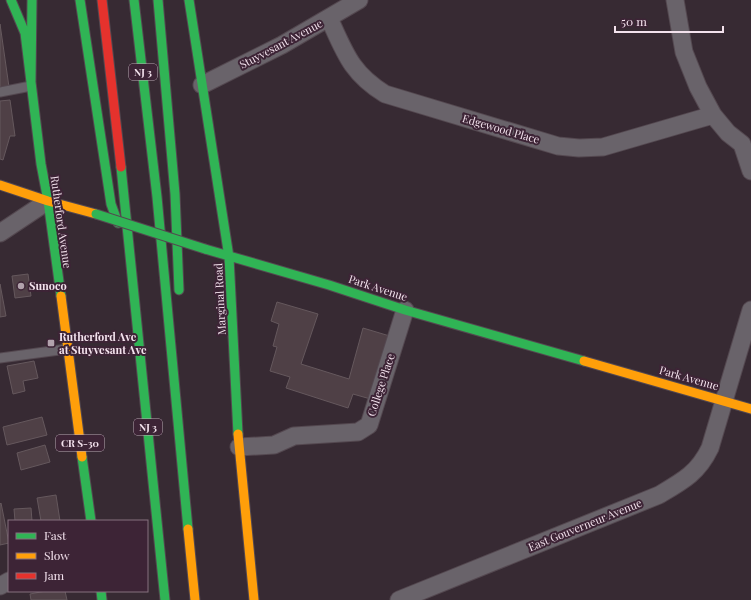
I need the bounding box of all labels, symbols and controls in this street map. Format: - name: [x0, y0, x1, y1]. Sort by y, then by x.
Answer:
- scale bar: [615, 8, 723, 34]
- text: 50 m: [621, 13, 647, 29]
- street label: Stuyvesant Avenue: [237, 15, 325, 72]
- road number: NJ 3: [129, 64, 157, 80]
- street label: Edgewood Place: [461, 110, 542, 147]
- street label: Rutherford Avenue: [48, 175, 75, 270]
- street label: Marginal Road: [210, 262, 229, 335]
- street label: Park Avenue: [347, 271, 410, 304]
- place label: Sunoco: [29, 278, 67, 293]
- marker: Sunoco: [16, 281, 26, 291]
- place label: Rutherford Ave at Stuyvesant Ave: [59, 329, 147, 357]
- marker: Rutherford Ave at Stuyvesant Ave: [46, 338, 56, 348]
- street label: College Place: [363, 351, 398, 418]
- street label: Park Avenue: [658, 362, 721, 393]
- road number: NJ 3: [134, 419, 162, 435]
- road number: CR S-30: [56, 435, 104, 451]
- street label: East Gouverneur Avenue: [526, 495, 644, 554]
- legend: [8, 520, 148, 592]
- text: Fast: [44, 527, 67, 543]
- text: Slow: [44, 547, 70, 563]
- text: Jam: [43, 567, 65, 583]

